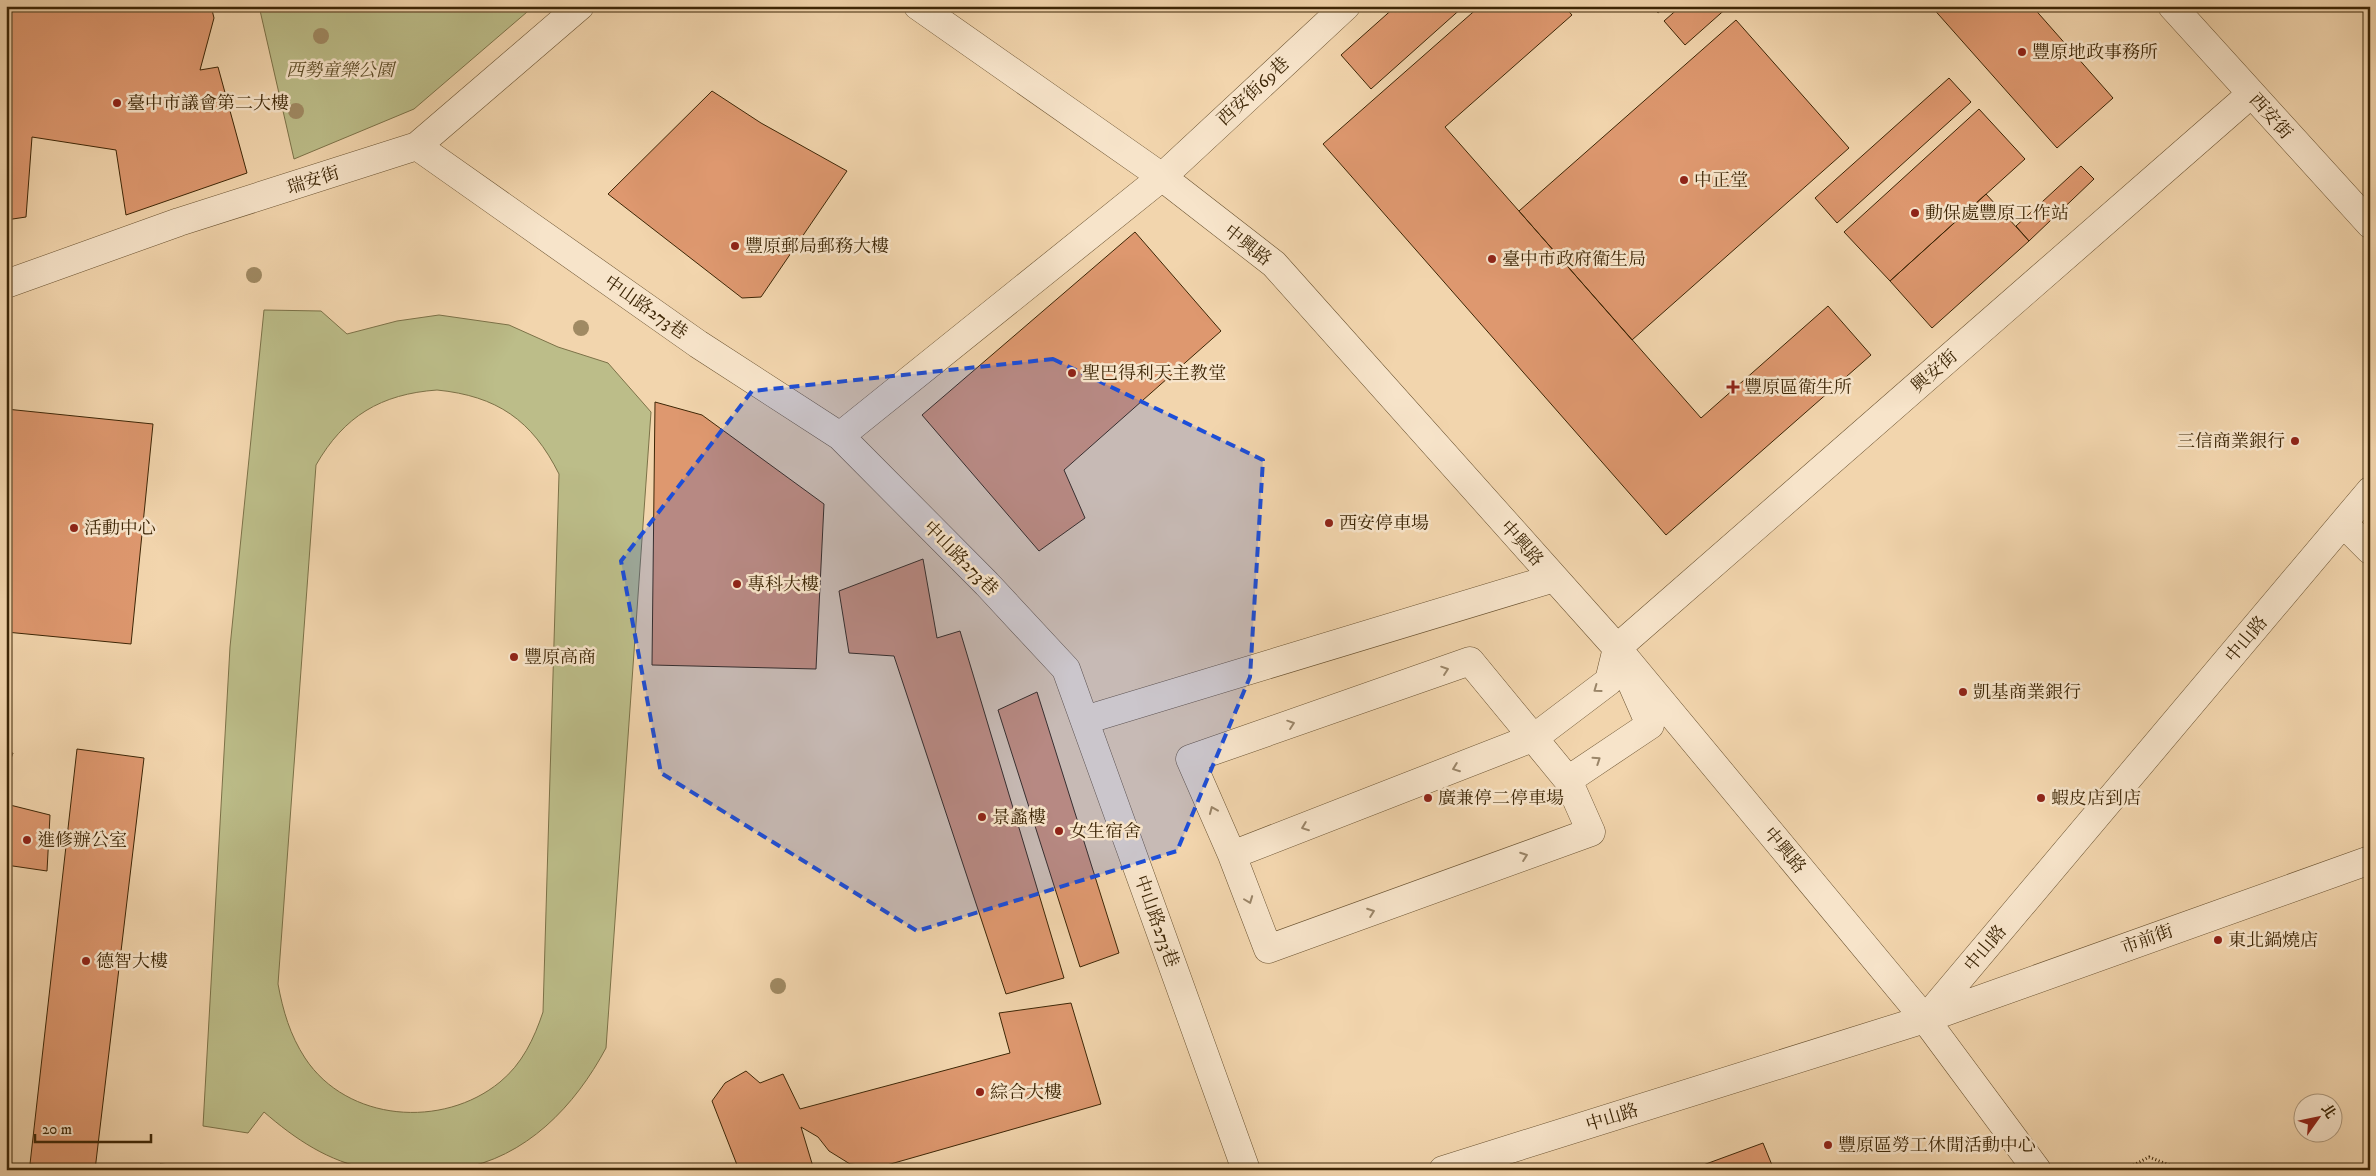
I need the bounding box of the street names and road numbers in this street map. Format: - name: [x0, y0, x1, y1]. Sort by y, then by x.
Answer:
- street label: 西安街69巷: [1213, 53, 1294, 131]
- street label: 西安街: [2244, 89, 2296, 144]
- street label: 瑞安街: [284, 162, 342, 200]
- street label: 中興路: [1219, 220, 1275, 271]
- street label: 中山路273巷: [600, 271, 691, 345]
- street label: 興安街: [1907, 346, 1962, 398]
- street label: 中興路: [1495, 516, 1547, 571]
- street label: 中山路273巷: [918, 517, 1002, 601]
- street label: 中山路: [2221, 612, 2273, 667]
- street label: 中興路: [1758, 823, 1810, 878]
- street label: 中山路273巷: [1129, 872, 1183, 970]
- street label: 市前街: [2118, 920, 2176, 960]
- street label: 中山路: [1960, 921, 2012, 976]
- street label: 中山路: [1583, 1100, 1641, 1136]

